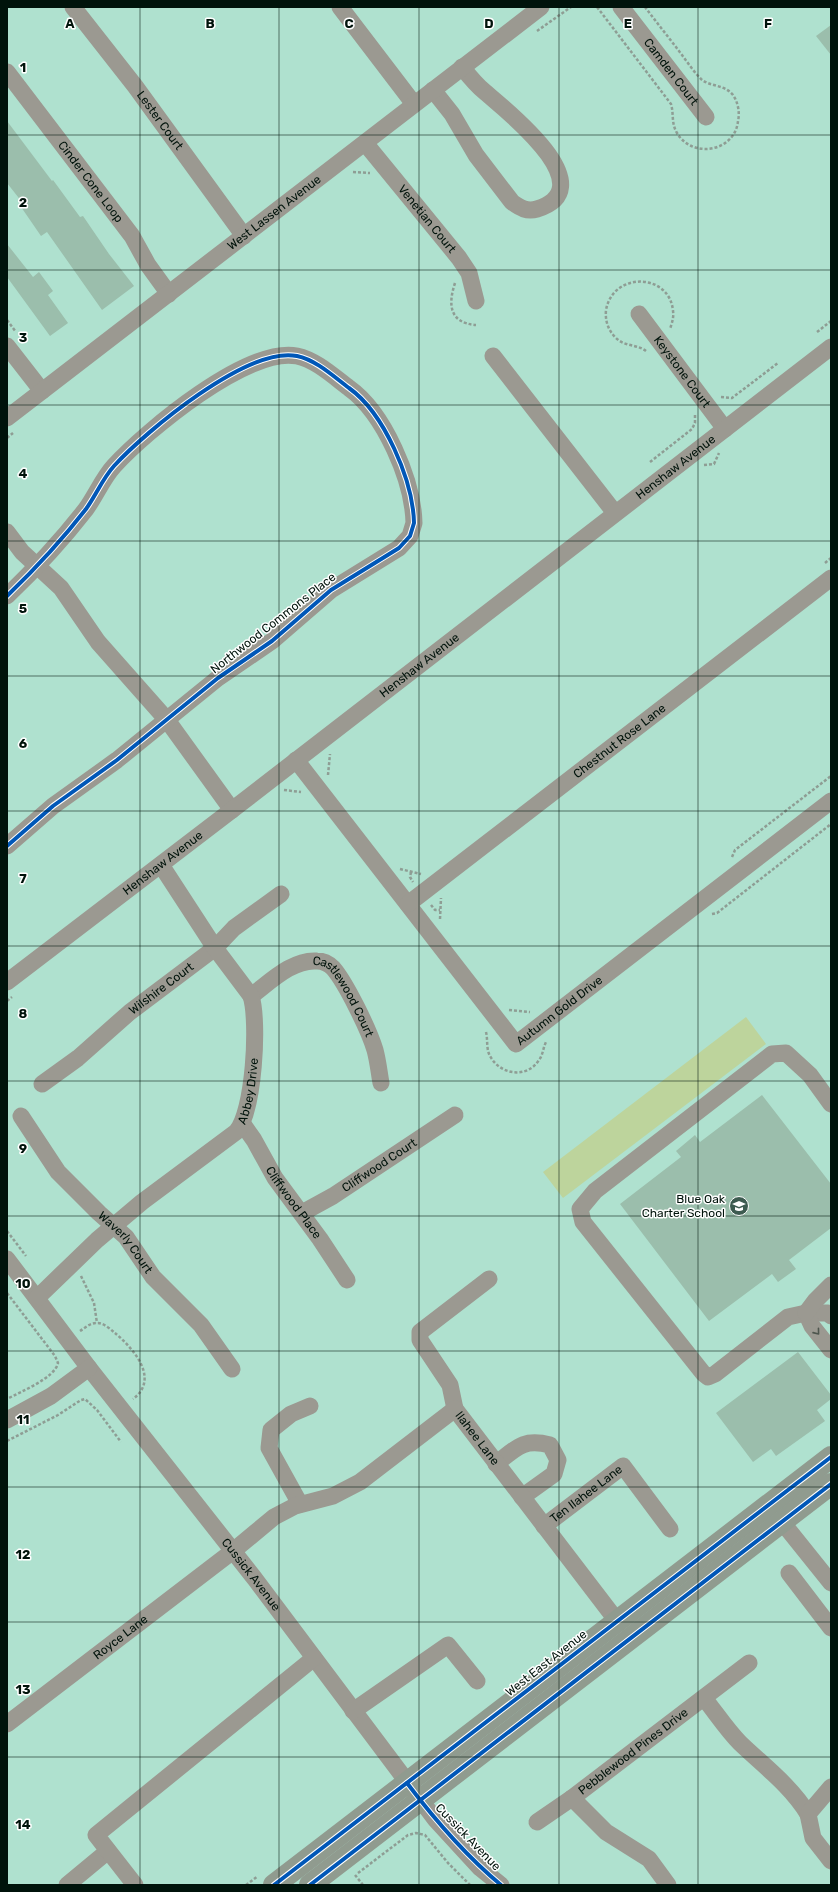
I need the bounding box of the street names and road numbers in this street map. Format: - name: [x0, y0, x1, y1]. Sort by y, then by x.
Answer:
- street label: Camden Court: [641, 36, 702, 108]
- street label: Lester Court: [134, 88, 186, 153]
- street label: Cinder Cone Loop: [55, 138, 126, 225]
- street label: West Lassen Avenue: [225, 172, 324, 253]
- street label: Venetian Court: [395, 182, 459, 256]
- street label: Keystone Court: [651, 333, 714, 410]
- street label: Henshaw Avenue: [633, 432, 718, 502]
- street label: Northwood Commons Place: [208, 570, 339, 676]
- street label: Henshaw Avenue: [377, 630, 462, 700]
- street label: Chestnut Rose Lane: [570, 701, 669, 781]
- street label: Henshaw Avenue: [120, 828, 206, 898]
- street label: Castlewood Court: [312, 954, 377, 1039]
- street label: Wilshire Court: [126, 959, 197, 1017]
- street label: Autumn Gold Drive: [513, 973, 605, 1048]
- street label: Abbey Drive: [235, 1057, 261, 1126]
- street label: Cliffwood Court: [339, 1135, 420, 1195]
- street label: Cliffwood Place: [263, 1164, 325, 1242]
- street label: Waverly Court: [95, 1209, 156, 1276]
- street label: Ilahee Lane: [452, 1409, 503, 1468]
- street label: Ten Ilahee Lane: [547, 1462, 625, 1526]
- street label: Cussick Avenue: [219, 1536, 284, 1614]
- street label: Royce Lane: [91, 1612, 151, 1662]
- street label: West East Avenue: [503, 1627, 590, 1699]
- street label: Pebblewood Pines Drive: [576, 1705, 691, 1798]
- street label: Cussick Avenue: [432, 1801, 504, 1874]

